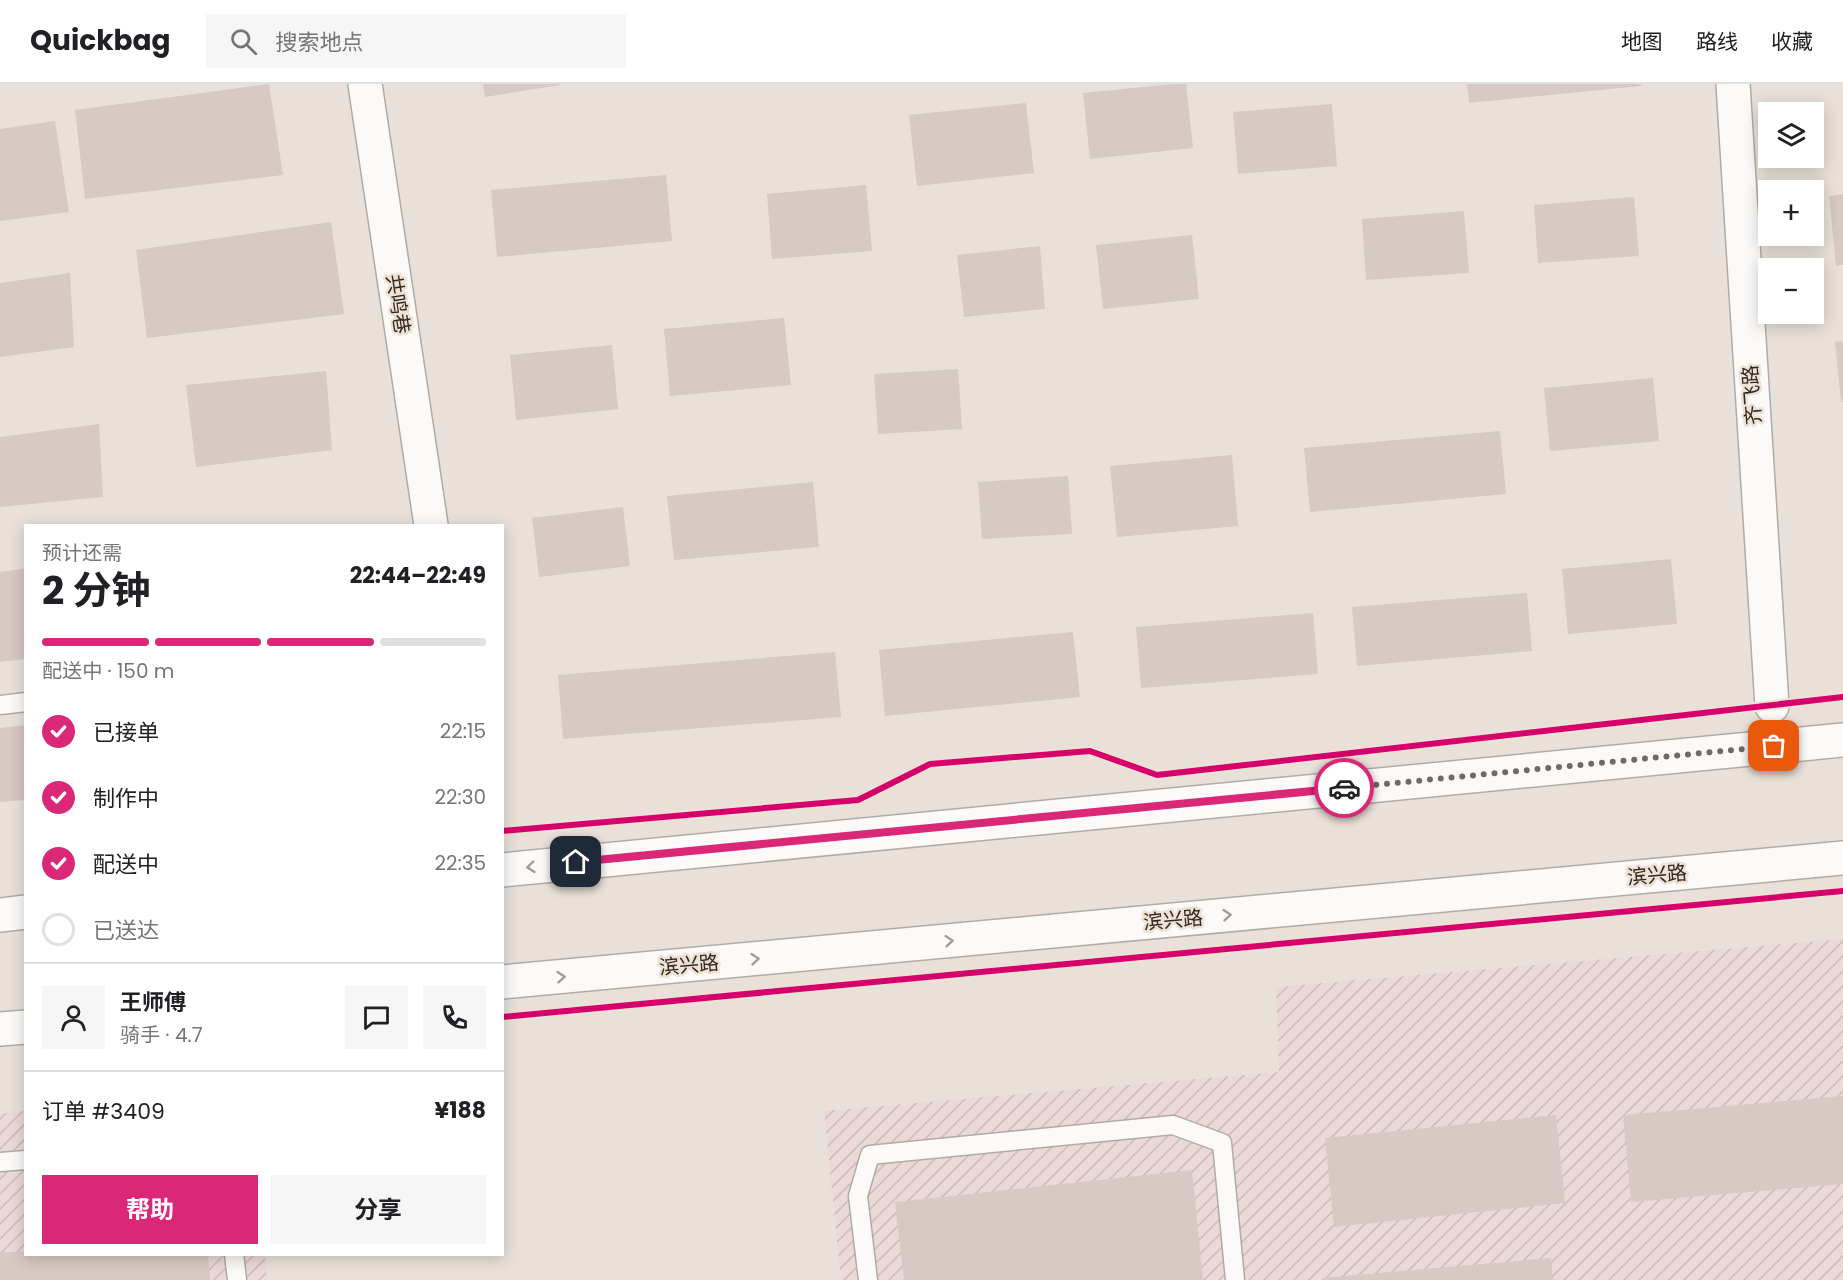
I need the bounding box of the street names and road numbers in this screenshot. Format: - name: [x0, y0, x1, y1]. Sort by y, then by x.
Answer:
- street label: 共鸣巷: [379, 272, 417, 336]
- street label: 齐飞路: [1736, 364, 1768, 426]
- street label: 滨兴路: [1626, 858, 1688, 892]
- street label: 滨兴路: [1142, 903, 1204, 937]
- street label: 滨兴路: [658, 948, 720, 982]

